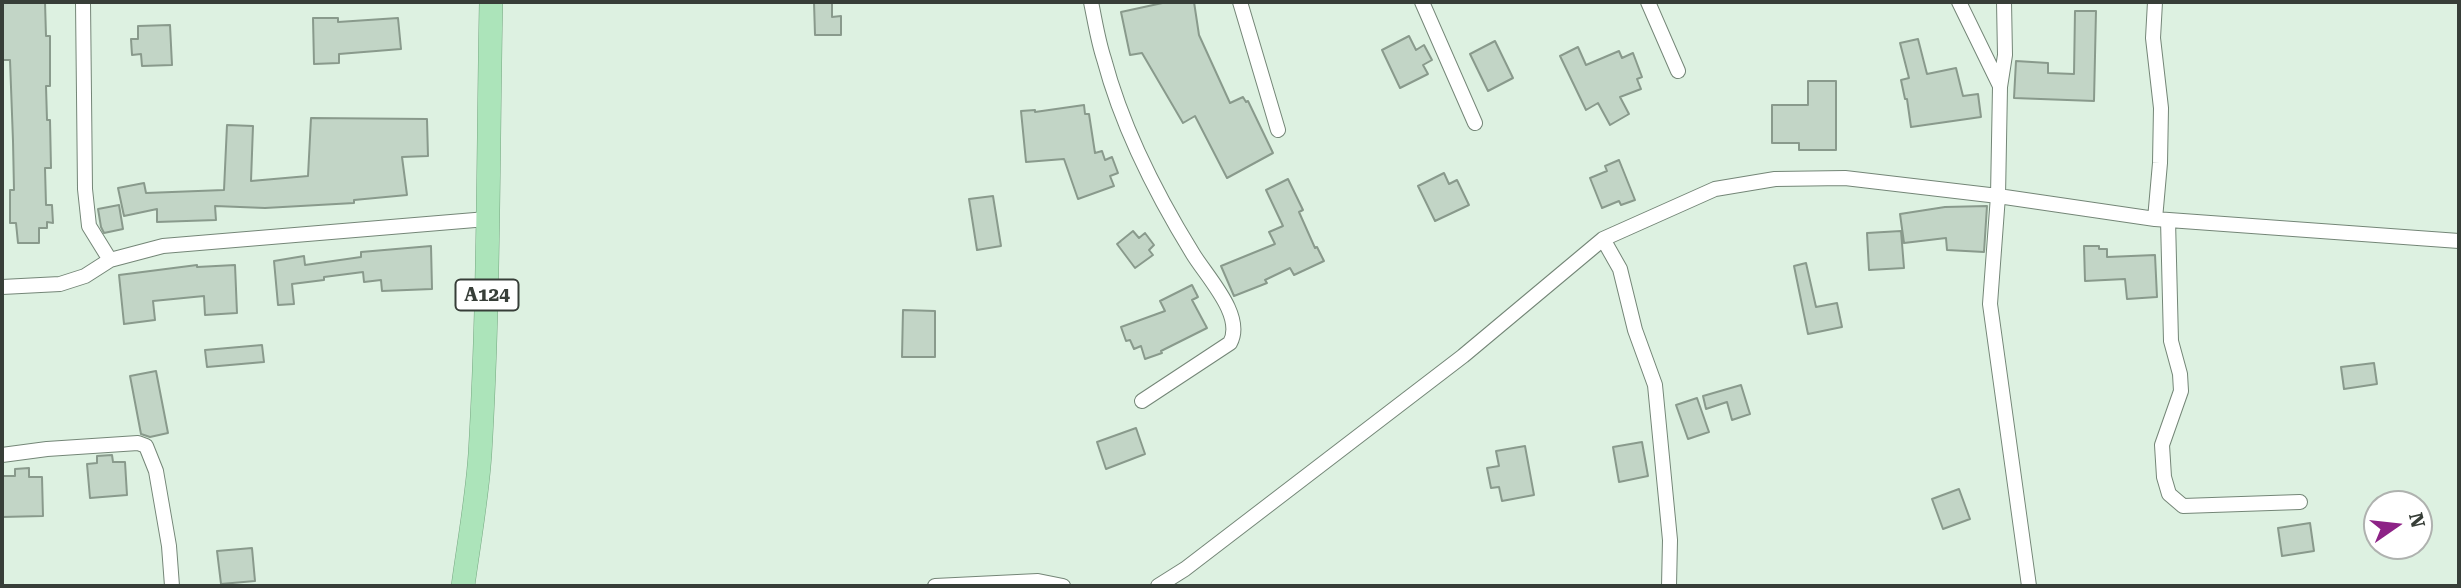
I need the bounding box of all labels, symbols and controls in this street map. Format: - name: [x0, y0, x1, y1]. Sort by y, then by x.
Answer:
- road number: A124: [456, 280, 518, 310]
- north arrow: [2363, 490, 2433, 560]
- text: N: [2404, 510, 2430, 530]

